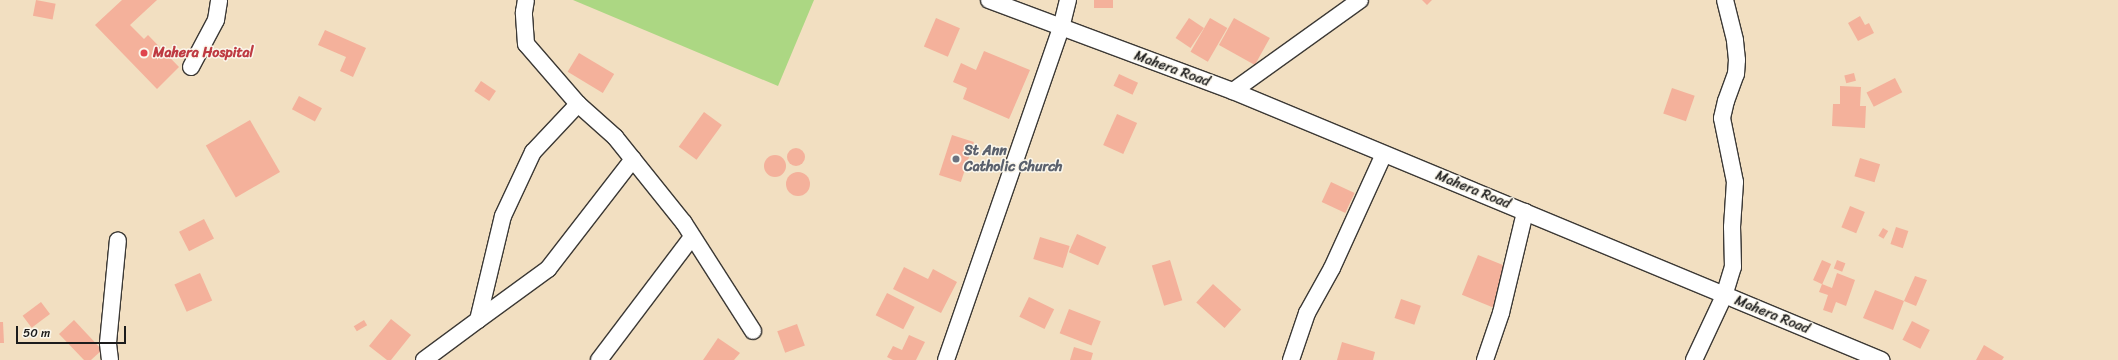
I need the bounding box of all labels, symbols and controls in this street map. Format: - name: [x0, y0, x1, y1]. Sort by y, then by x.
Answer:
- place label: Mahera Hospital: [153, 45, 254, 61]
- marker: Mahera Hospital: [138, 47, 150, 59]
- street label: Mahera Road: [1132, 48, 1212, 90]
- place label: St Ann Catholic Church: [964, 143, 1062, 176]
- marker: St Ann Catholic Church: [951, 154, 961, 164]
- street label: Mahera Road: [1433, 167, 1513, 213]
- street label: Mahera Road: [1732, 292, 1812, 338]
- scale bar: [18, 318, 128, 344]
- text: 50 m: [23, 322, 50, 344]

